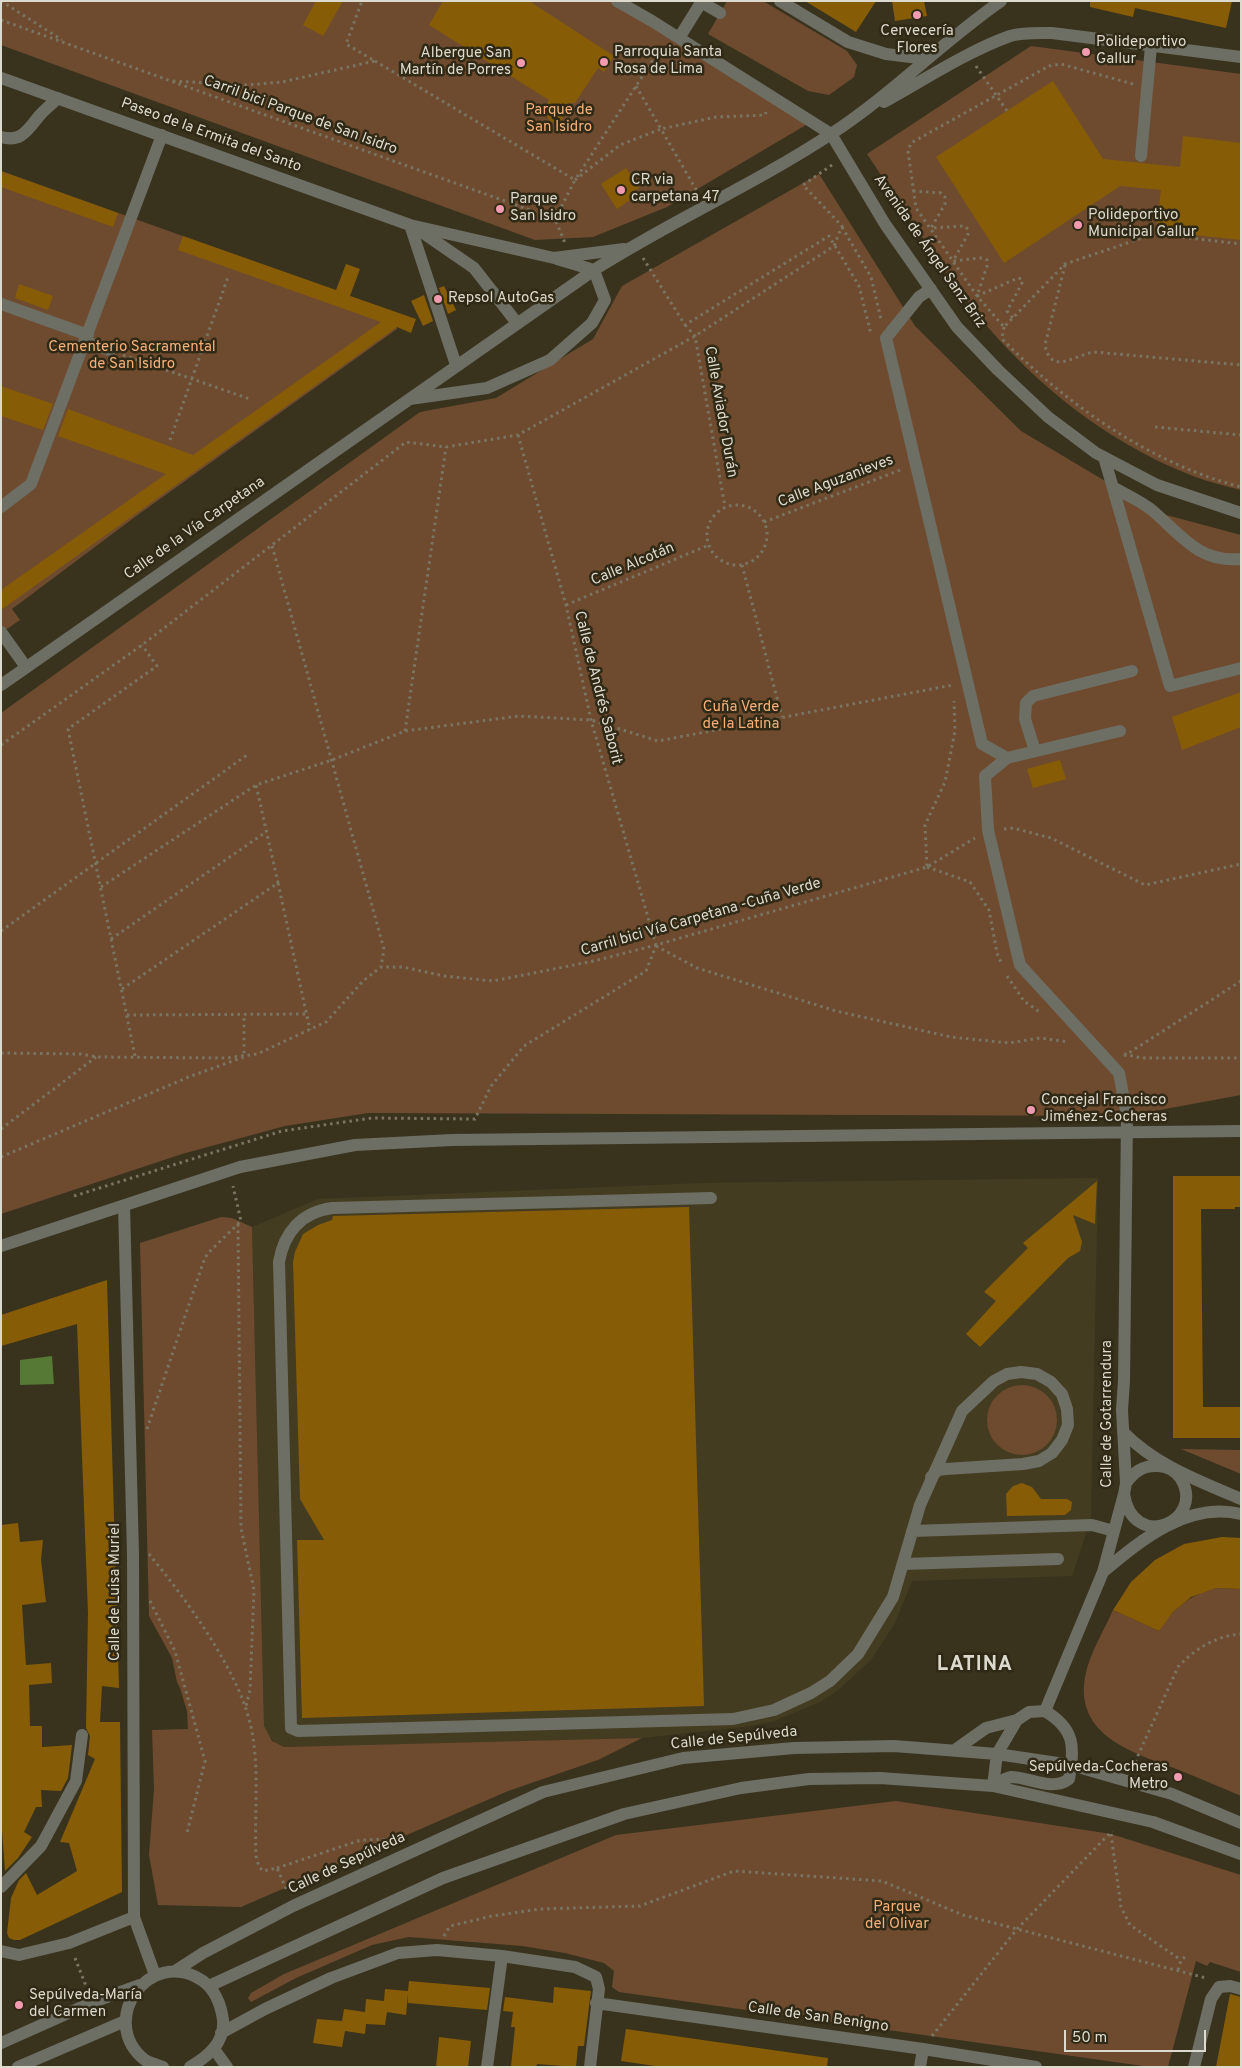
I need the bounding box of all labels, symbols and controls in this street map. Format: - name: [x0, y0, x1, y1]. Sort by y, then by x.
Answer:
- marker: Cervecería Flores: [911, 9, 923, 21]
- place label: Cervecería Flores: [880, 23, 954, 58]
- place label: Polideportivo Gallur: [1096, 34, 1186, 69]
- place label: Parroquia Santa Rosa de Lima: [614, 44, 722, 79]
- place label: Albergue San Martín de Porres: [400, 45, 511, 80]
- marker: Polideportivo Gallur: [1080, 46, 1092, 58]
- marker: Parroquia Santa Rosa de Lima: [598, 56, 610, 68]
- marker: Albergue San Martín de Porres: [515, 57, 527, 69]
- street label: Carril bici Parque de San Isidro: [201, 73, 399, 159]
- street label: Paseo de la Ermita del Santo: [118, 95, 304, 177]
- park label: Parque de San Isidro: [525, 102, 593, 137]
- place label: CR via carpetana 47: [631, 172, 719, 207]
- street label: Avenida de Ángel Sanz Briz: [869, 172, 989, 332]
- marker: CR via carpetana 47: [615, 184, 627, 196]
- place label: Parque San Isidro: [510, 191, 576, 226]
- marker: Parque San Isidro: [494, 203, 506, 215]
- place label: Polideportivo Municipal Gallur: [1088, 207, 1197, 242]
- marker: Polideportivo Municipal Gallur: [1072, 219, 1084, 231]
- place label: Repsol AutoGas: [448, 290, 554, 308]
- marker: Repsol AutoGas: [432, 293, 444, 305]
- park label: Cementerio Sacramental de San Isidro: [48, 339, 216, 374]
- street label: Calle Aviador Durán: [700, 345, 740, 479]
- street label: Calle Aguzanieves: [776, 452, 896, 512]
- street label: Calle de la Vía Carpetana: [121, 474, 269, 584]
- street label: Calle Alcotán: [589, 539, 677, 591]
- street label: Calle de Andrés Saborit: [569, 609, 625, 767]
- park label: Cuña Verde de la Latina: [702, 699, 780, 734]
- street label: Carril bici Vía Carpetana -Cuña Verde: [579, 875, 823, 961]
- place label: Concejal Francisco Jiménez-Cocheras: [1041, 1092, 1167, 1127]
- marker: Concejal Francisco Jiménez-Cocheras: [1025, 1104, 1037, 1116]
- street label: Calle de Gotarrendura: [1099, 1340, 1117, 1488]
- street label: Calle de Luisa Muriel: [107, 1523, 125, 1661]
- district label: LATINA: [936, 1654, 1014, 1678]
- street label: Calle de Sepúlveda: [670, 1723, 798, 1755]
- place label: Sepúlveda-Cocheras Metro: [1029, 1759, 1168, 1794]
- marker: Sepúlveda-Cocheras Metro: [1172, 1771, 1184, 1783]
- street label: Calle de Sepúlveda: [286, 1829, 408, 1899]
- park label: Parque del Olivar: [865, 1899, 929, 1934]
- place label: Sepúlveda-María del Carmen: [29, 1987, 142, 2022]
- marker: Sepúlveda-María del Carmen: [13, 1999, 25, 2011]
- street label: Calle de San Benigno: [746, 1999, 890, 2037]
- scale bar: [1067, 2020, 1210, 2052]
- text: 50 m: [1072, 2029, 1107, 2048]

